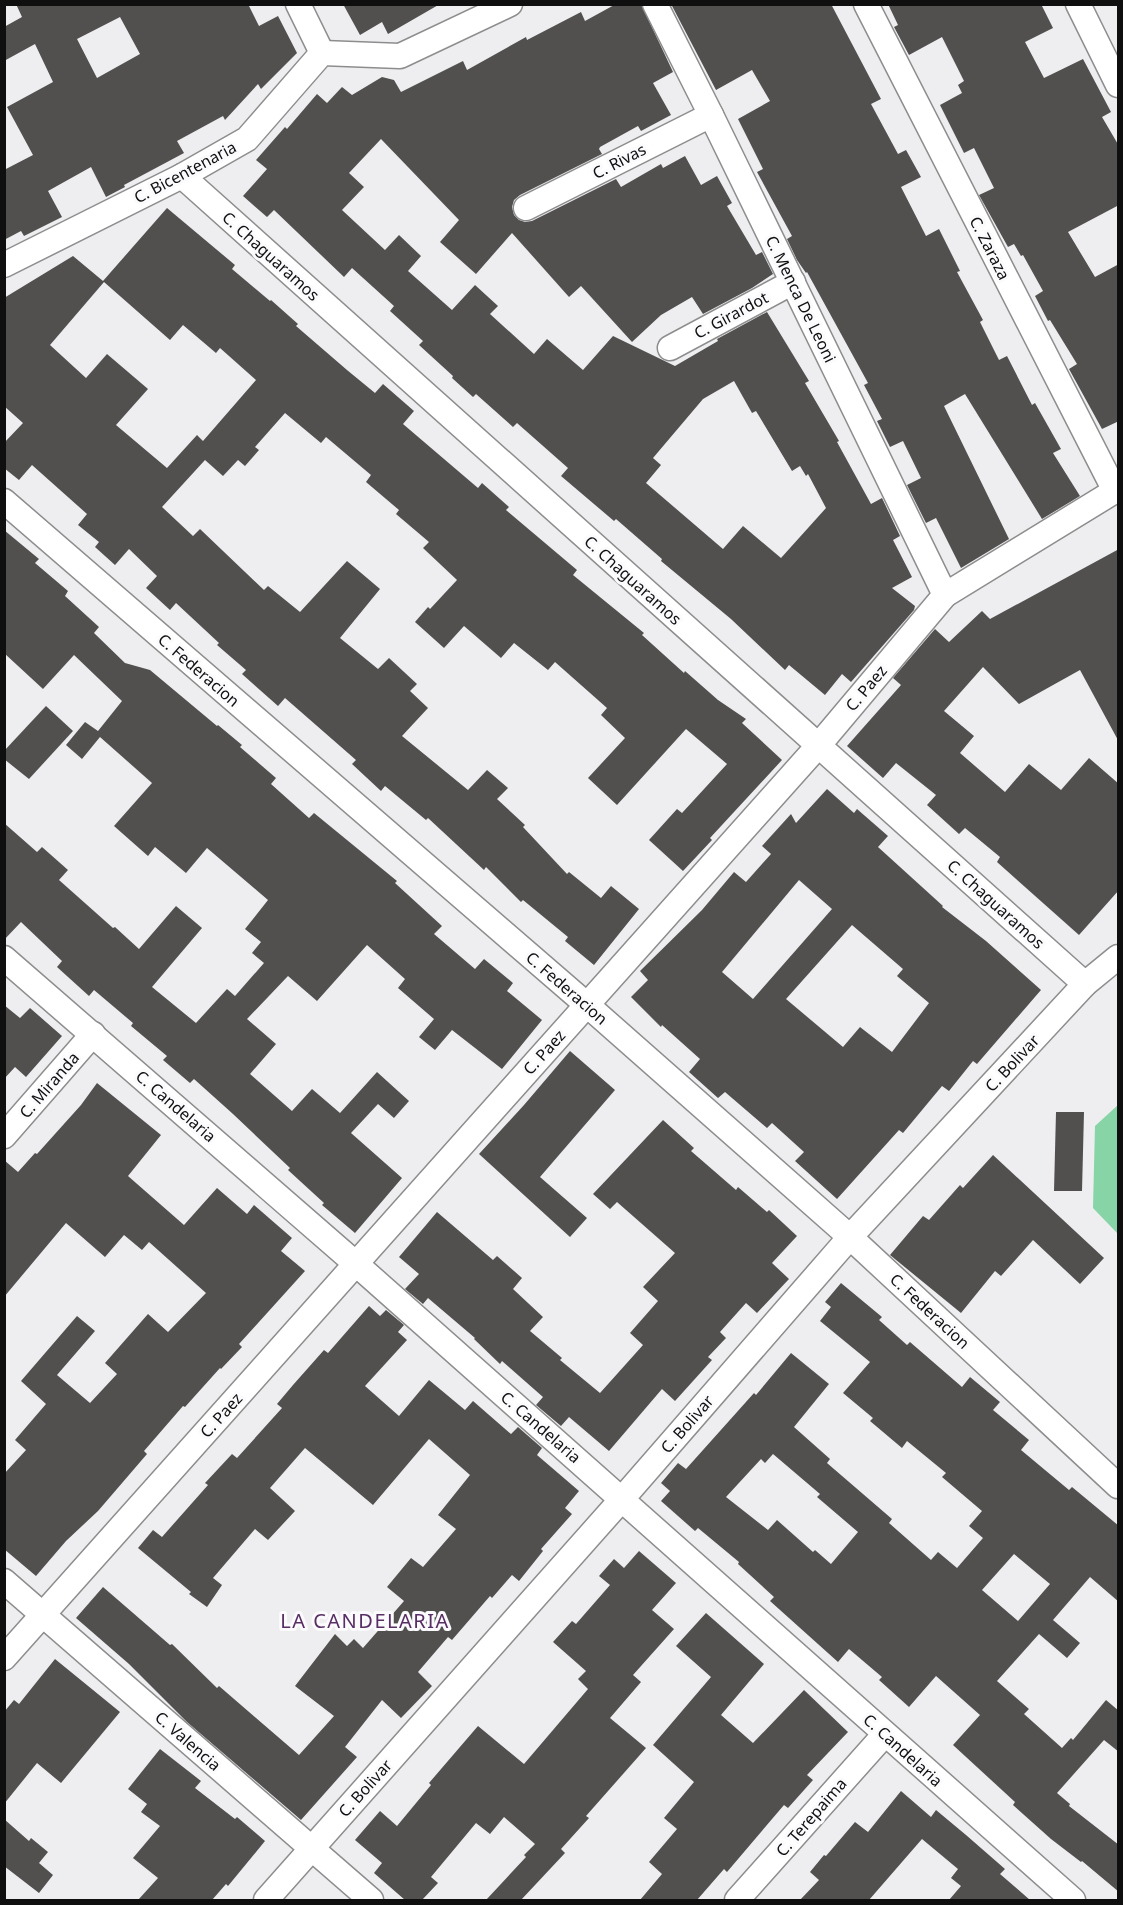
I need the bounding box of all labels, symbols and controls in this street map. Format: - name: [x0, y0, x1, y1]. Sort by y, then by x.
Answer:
- street label: C. Bicentenaria: [130, 136, 240, 208]
- street label: C. Rivas: [588, 138, 650, 184]
- street label: C. Chaguaramos: [218, 206, 324, 306]
- street label: C. Zaraza: [965, 213, 1015, 283]
- street label: C. Menca De Leoni: [761, 232, 841, 366]
- street label: C. Girardot: [690, 286, 772, 344]
- street label: C. Chaguaramos: [580, 530, 686, 630]
- street label: C. Federacion: [154, 628, 244, 712]
- street label: C. Paez: [840, 660, 892, 716]
- street label: C. Chaguaramos: [943, 854, 1049, 954]
- street label: C. Federacion: [522, 946, 612, 1030]
- street label: C. Paez: [518, 1025, 570, 1079]
- street label: C. Bolivar: [980, 1029, 1044, 1096]
- street label: C. Miranda: [14, 1047, 84, 1123]
- street label: C. Candelaria: [131, 1065, 221, 1147]
- street label: C. Federacion: [885, 1268, 975, 1354]
- street label: C. Candelaria: [496, 1386, 586, 1468]
- street label: C. Paez: [195, 1388, 247, 1442]
- street label: C. Bolivar: [656, 1390, 719, 1458]
- district label: LA CANDELARIA: [280, 1607, 450, 1634]
- street label: C. Valencia: [150, 1706, 226, 1776]
- street label: C. Candelaria: [859, 1709, 947, 1791]
- street label: C. Bolivar: [333, 1754, 397, 1822]
- street label: C. Terepaima: [771, 1773, 851, 1861]

